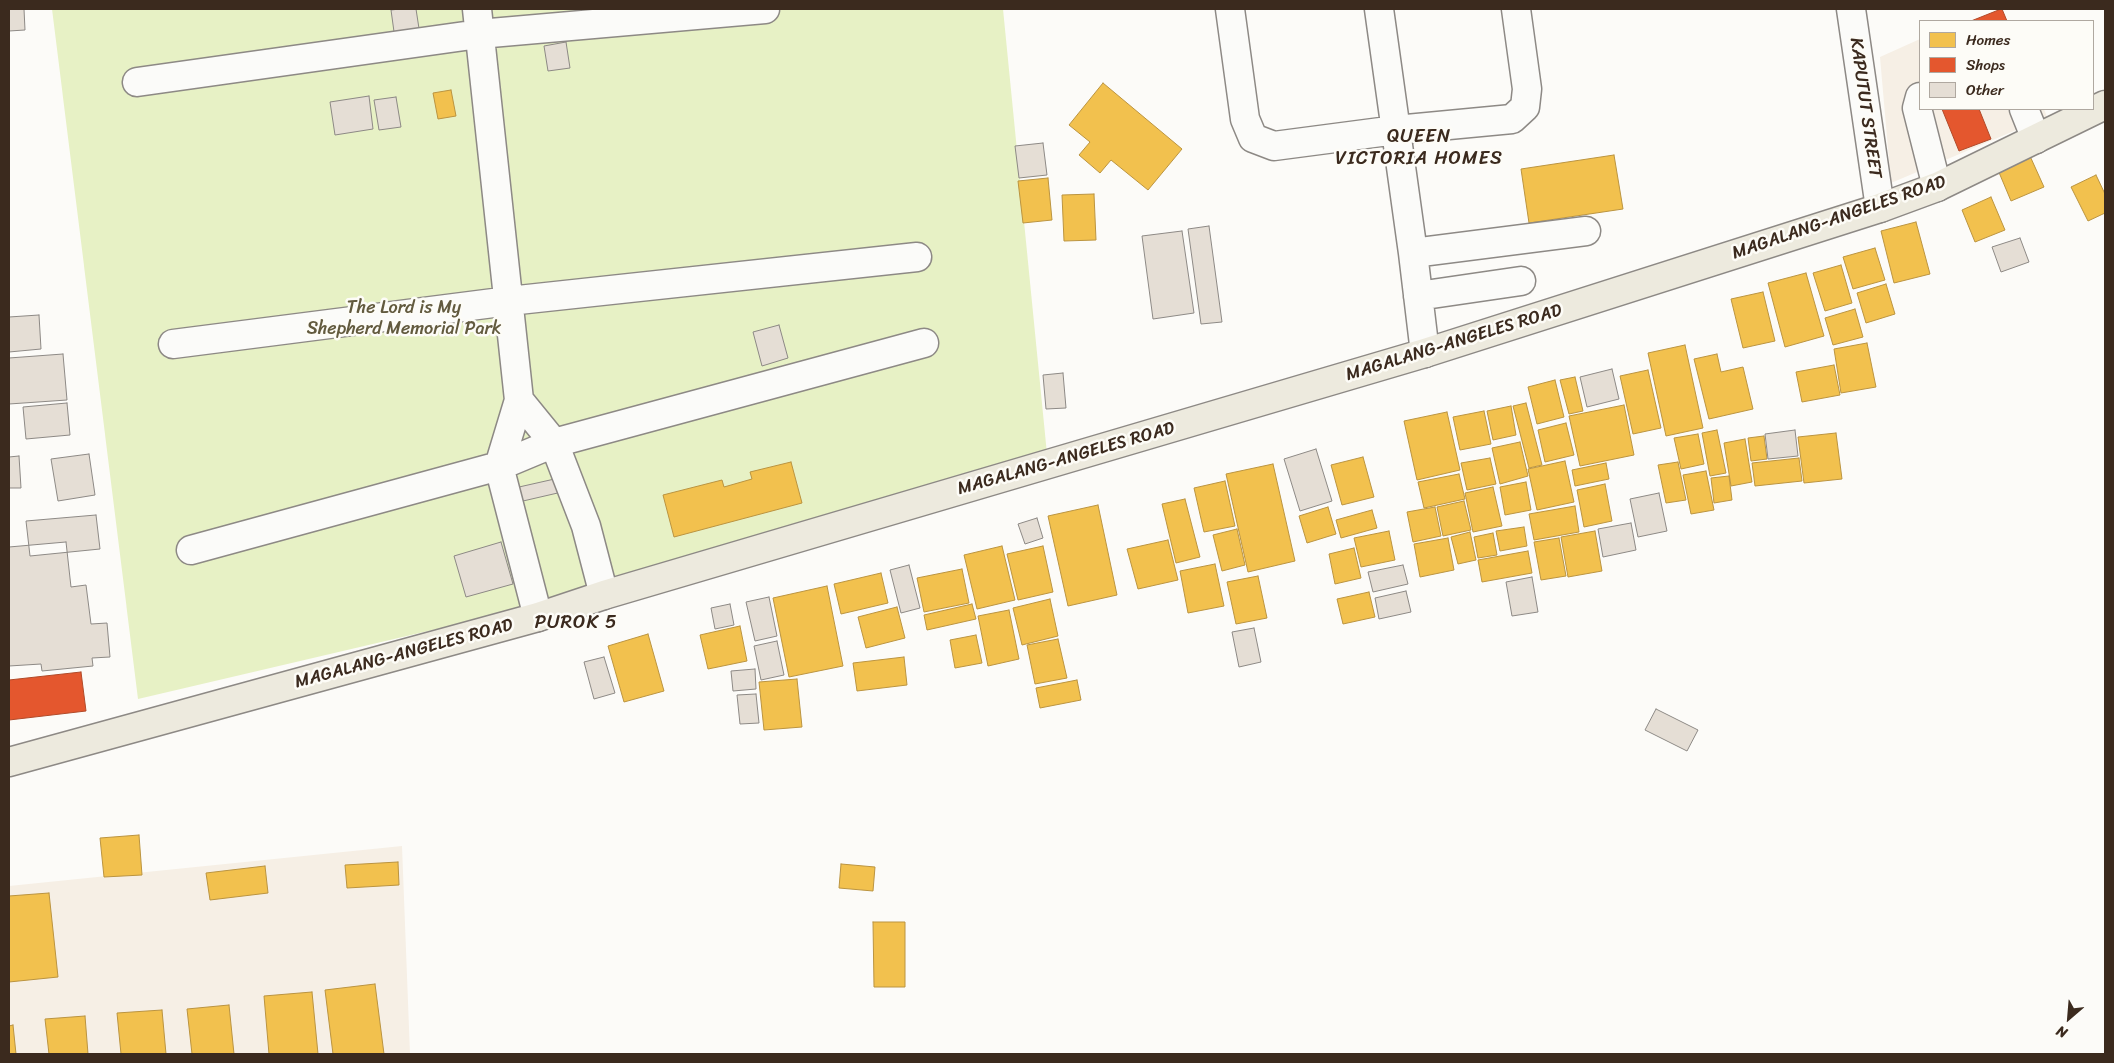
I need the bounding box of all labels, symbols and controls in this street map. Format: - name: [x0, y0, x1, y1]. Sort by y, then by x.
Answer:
- legend: [1919, 20, 2094, 110]
- text: Homes: [1966, 27, 2010, 53]
- street label: KAPUTUT STREET: [1844, 36, 1886, 180]
- text: Shops: [1966, 52, 2005, 78]
- text: Other: [1966, 77, 2004, 103]
- district label: QUEEN VICTORIA HOMES: [1335, 126, 1503, 170]
- street label: MAGALANG-ANGELES ROAD: [1729, 171, 1949, 265]
- park label: The Lord is My Shepherd Memorial Park: [307, 297, 501, 340]
- street label: MAGALANG-ANGELES ROAD: [1343, 300, 1565, 386]
- street label: MAGALANG-ANGELES ROAD: [955, 418, 1177, 500]
- district label: PUROK 5: [534, 612, 618, 634]
- street label: MAGALANG-ANGELES ROAD: [293, 614, 515, 694]
- north arrow: [2044, 993, 2094, 1043]
- text: N: [2052, 1018, 2072, 1045]

